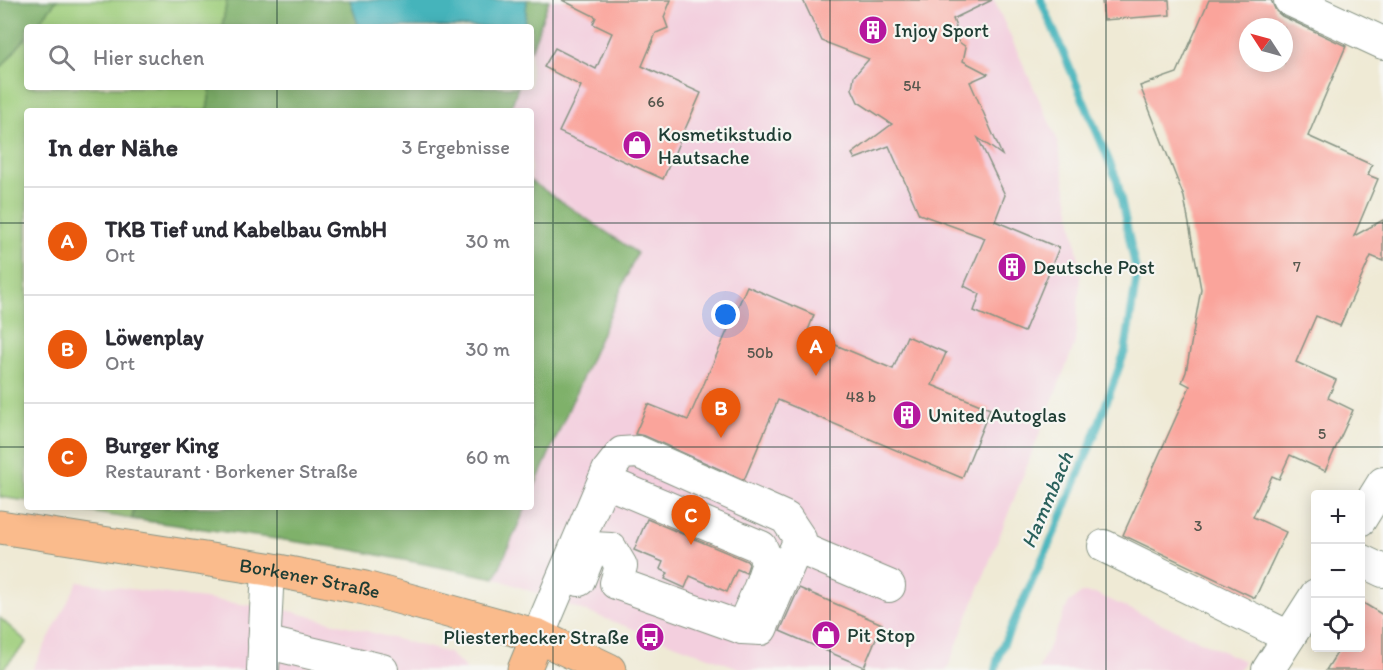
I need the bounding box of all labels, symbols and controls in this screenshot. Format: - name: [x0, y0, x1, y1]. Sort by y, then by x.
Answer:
- building icon: Injoy Sport: [857, 14, 889, 46]
- place label: Injoy Sport: [894, 18, 989, 42]
- north arrow: [1239, 18, 1293, 72]
- search box: [24, 24, 534, 90]
- icon: search: [45, 41, 78, 74]
- text: Hier suchen: [93, 44, 204, 71]
- house number: 54: [903, 76, 921, 95]
- house number: 66: [648, 92, 664, 111]
- place label: Kosmetikstudio Hautsache: [658, 122, 792, 169]
- shop icon: Kosmetikstudio Hautsache: [621, 129, 653, 161]
- text: In der Nähe: [48, 131, 178, 163]
- text: 3 Ergebnisse: [402, 135, 510, 159]
- text: TKB Tief und Kabelbau GmbH: [105, 216, 387, 243]
- text: A: [61, 229, 74, 253]
- text: 30 m: [465, 229, 510, 253]
- text: Ort: [105, 243, 135, 267]
- building icon: Deutsche Post: [996, 251, 1028, 283]
- place label: Deutsche Post: [1033, 255, 1155, 279]
- house number: 7: [1293, 257, 1301, 276]
- your location: [711, 300, 740, 329]
- text: Löwenplay: [105, 324, 204, 351]
- pin: A: [796, 326, 836, 376]
- text: B: [61, 337, 74, 361]
- text: 30 m: [465, 337, 510, 361]
- house number: 50b: [747, 343, 773, 362]
- text: Ort: [105, 351, 135, 375]
- house number: 48 b: [846, 387, 876, 406]
- pin: B: [702, 388, 740, 438]
- building icon: United Autoglas: [891, 399, 923, 431]
- place label: United Autoglas: [928, 403, 1066, 427]
- house number: 5: [1318, 424, 1326, 443]
- text: Burger King: [105, 432, 219, 459]
- text: C: [61, 445, 74, 469]
- text: 60 m: [466, 445, 510, 469]
- water label: Hammbach: [1015, 448, 1078, 552]
- text: Restaurant · Borkener Straße: [105, 459, 358, 483]
- map controls: [1311, 490, 1365, 652]
- button: +: [1311, 490, 1365, 544]
- pin: C: [672, 496, 710, 545]
- house number: 3: [1194, 516, 1203, 535]
- button: −: [1311, 544, 1365, 598]
- street label: Borkener Straße: [238, 553, 383, 604]
- button: locate: [1311, 598, 1365, 652]
- shop icon: Pit Stop: [810, 619, 842, 651]
- bus stop icon: Pliesterbecker Straße: [634, 621, 666, 653]
- place label: Pit Stop: [847, 623, 915, 647]
- place label: Pliesterbecker Straße: [443, 625, 629, 649]

